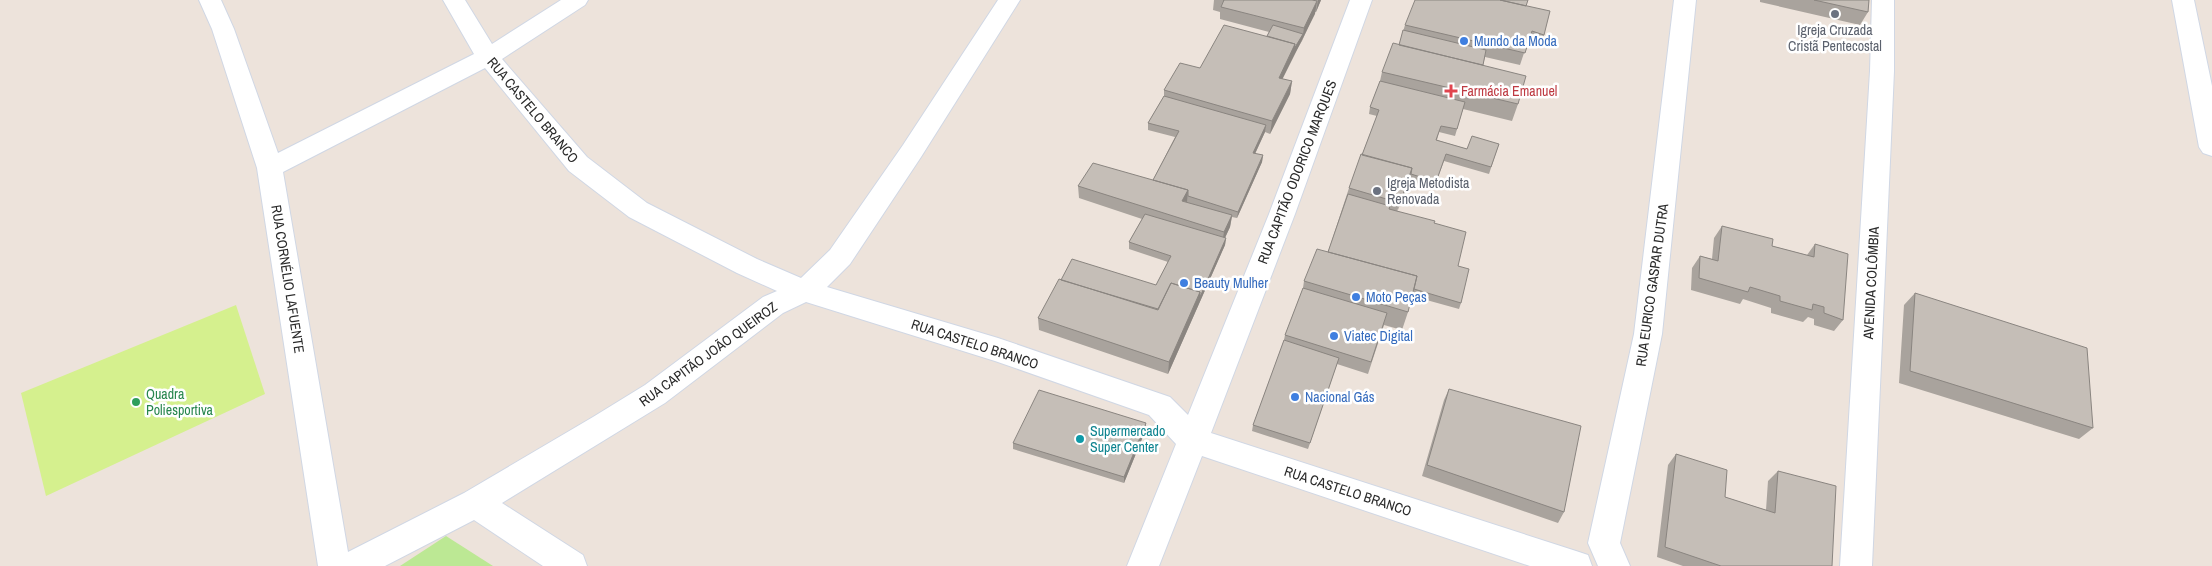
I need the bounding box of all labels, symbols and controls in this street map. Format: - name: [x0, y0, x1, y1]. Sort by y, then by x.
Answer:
- marker: Igreja Cruzada Cristã Pentecostal: [1829, 8, 1841, 20]
- place label: Igreja Cruzada Cristã Pentecostal: [1788, 21, 1882, 55]
- place label: Mundo da Moda: [1474, 32, 1558, 50]
- marker: Mundo da Moda: [1458, 35, 1470, 47]
- street label: RUA CASTELO BRANCO: [483, 53, 583, 167]
- street label: RUA CAPITÃO ODORICO MARQUES: [1254, 77, 1341, 267]
- place label: Farmácia Emanuel: [1461, 82, 1557, 100]
- marker: Farmácia Emanuel: [1445, 85, 1457, 97]
- place label: Igreja Metodista Renovada: [1387, 174, 1470, 208]
- marker: Igreja Metodista Renovada: [1371, 185, 1383, 197]
- street label: RUA EURICO GASPAR DUTRA: [1632, 202, 1672, 368]
- street label: RUA CORNÉLIO LAFUENTE: [267, 204, 309, 354]
- street label: AVENIDA COLÔMBIA: [1859, 226, 1883, 341]
- place label: Beauty Mulher: [1194, 274, 1268, 292]
- marker: Beauty Mulher: [1178, 277, 1190, 289]
- place label: Moto Peças: [1366, 288, 1427, 306]
- marker: Moto Peças: [1350, 291, 1362, 303]
- street label: RUA CAPITÃO JOÃO QUEIROZ: [635, 298, 781, 410]
- street label: RUA CASTELO BRANCO: [909, 315, 1041, 373]
- place label: Viatec Digital: [1344, 327, 1413, 345]
- marker: Viatec Digital: [1328, 330, 1340, 342]
- place label: Quadra Poliesportiva: [146, 385, 214, 419]
- place label: Nacional Gás: [1305, 388, 1375, 406]
- marker: Nacional Gás: [1289, 391, 1301, 403]
- marker: Quadra Poliesportiva: [130, 396, 142, 408]
- place label: Supermercado Super Center: [1090, 422, 1165, 456]
- marker: Supermercado Super Center: [1074, 433, 1086, 445]
- street label: RUA CASTELO BRANCO: [1282, 462, 1414, 520]

